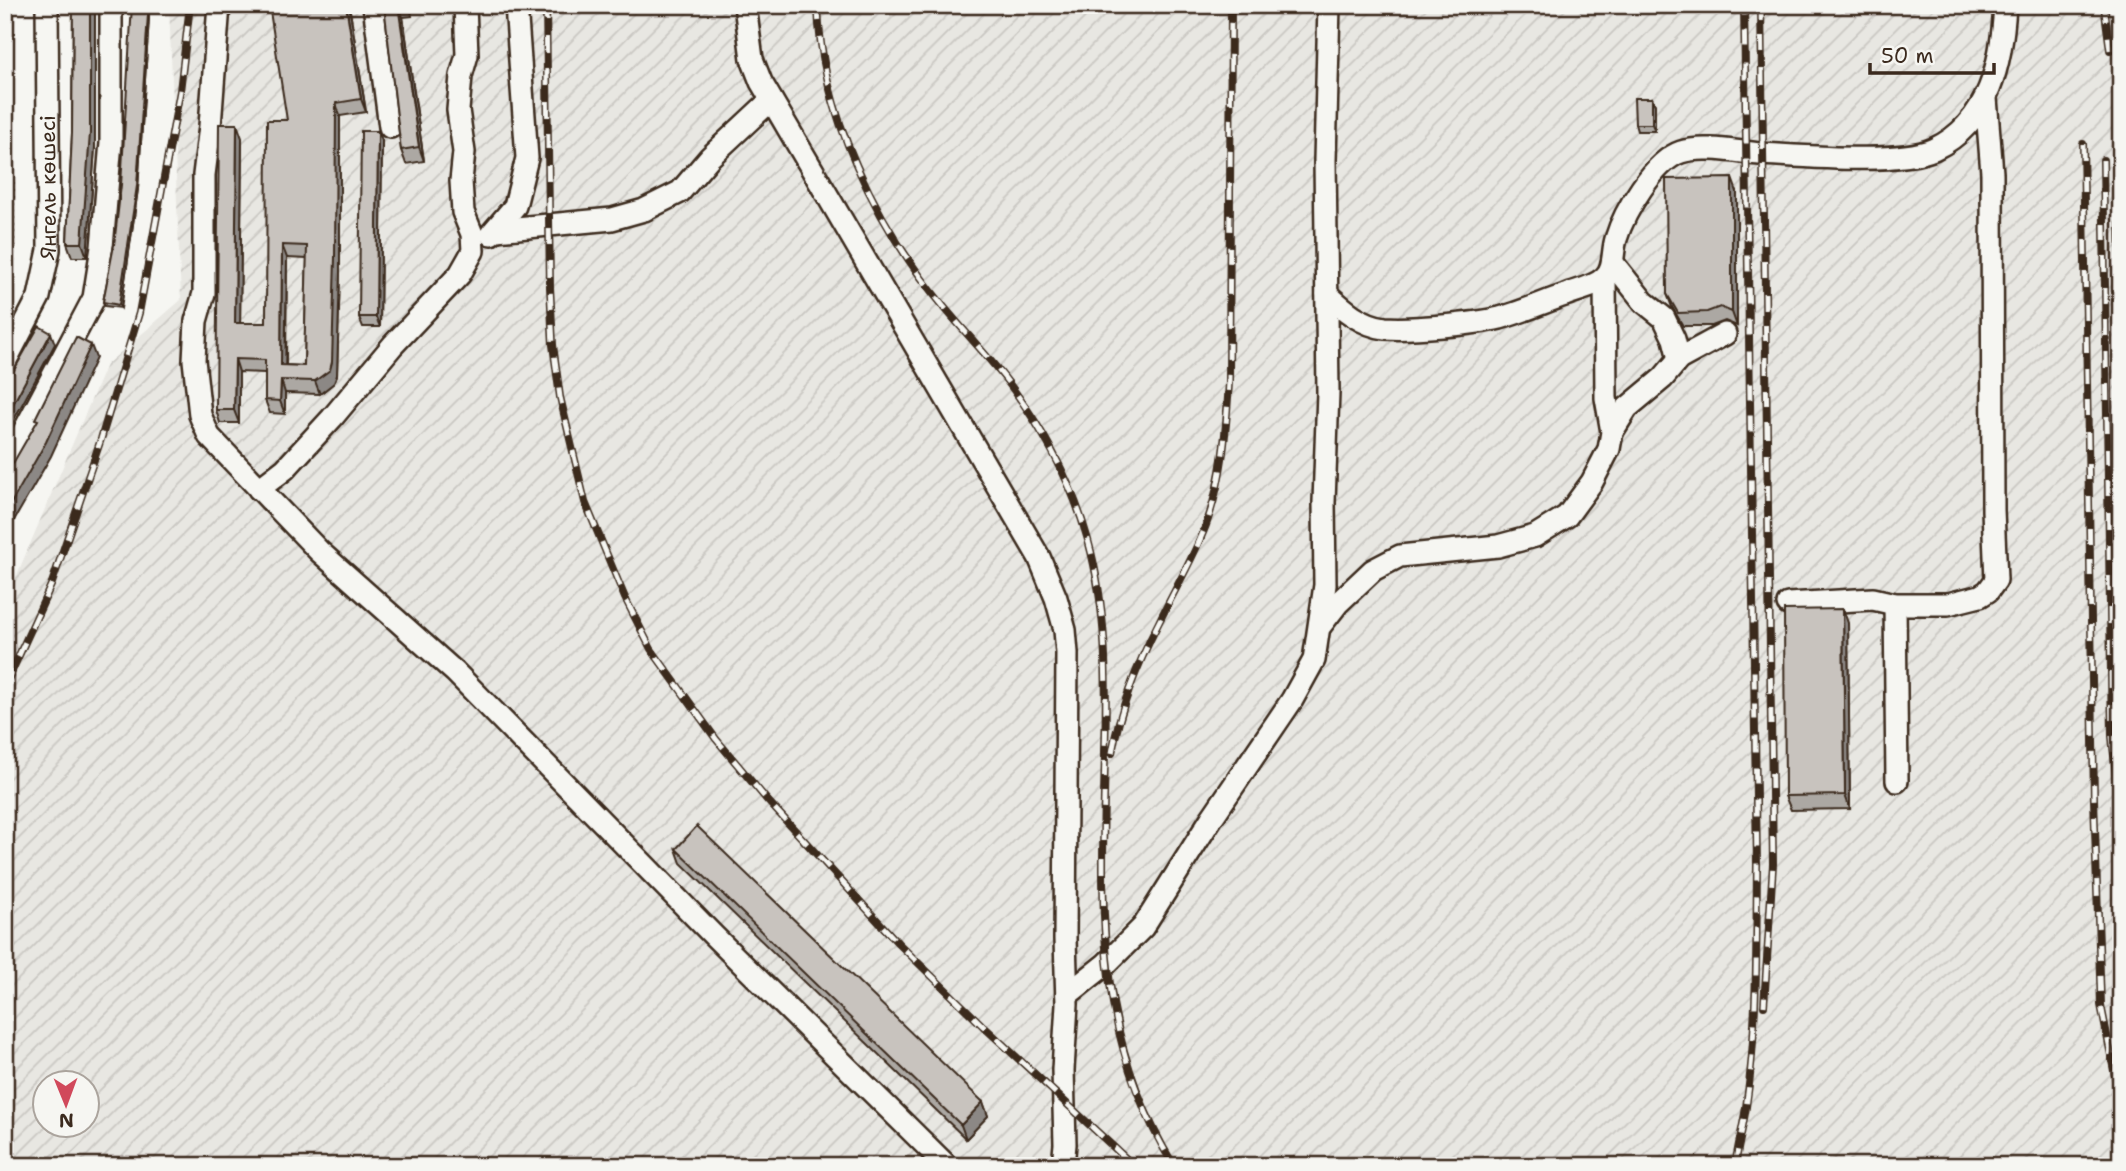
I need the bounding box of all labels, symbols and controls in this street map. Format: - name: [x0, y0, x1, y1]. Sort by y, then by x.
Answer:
- scale bar: [1870, 32, 1995, 76]
- text: 50 m: [1881, 42, 1934, 70]
- street label: Янгель көшесі: [33, 115, 63, 262]
- north arrow: [32, 1070, 102, 1140]
- text: N: [59, 1108, 74, 1133]

